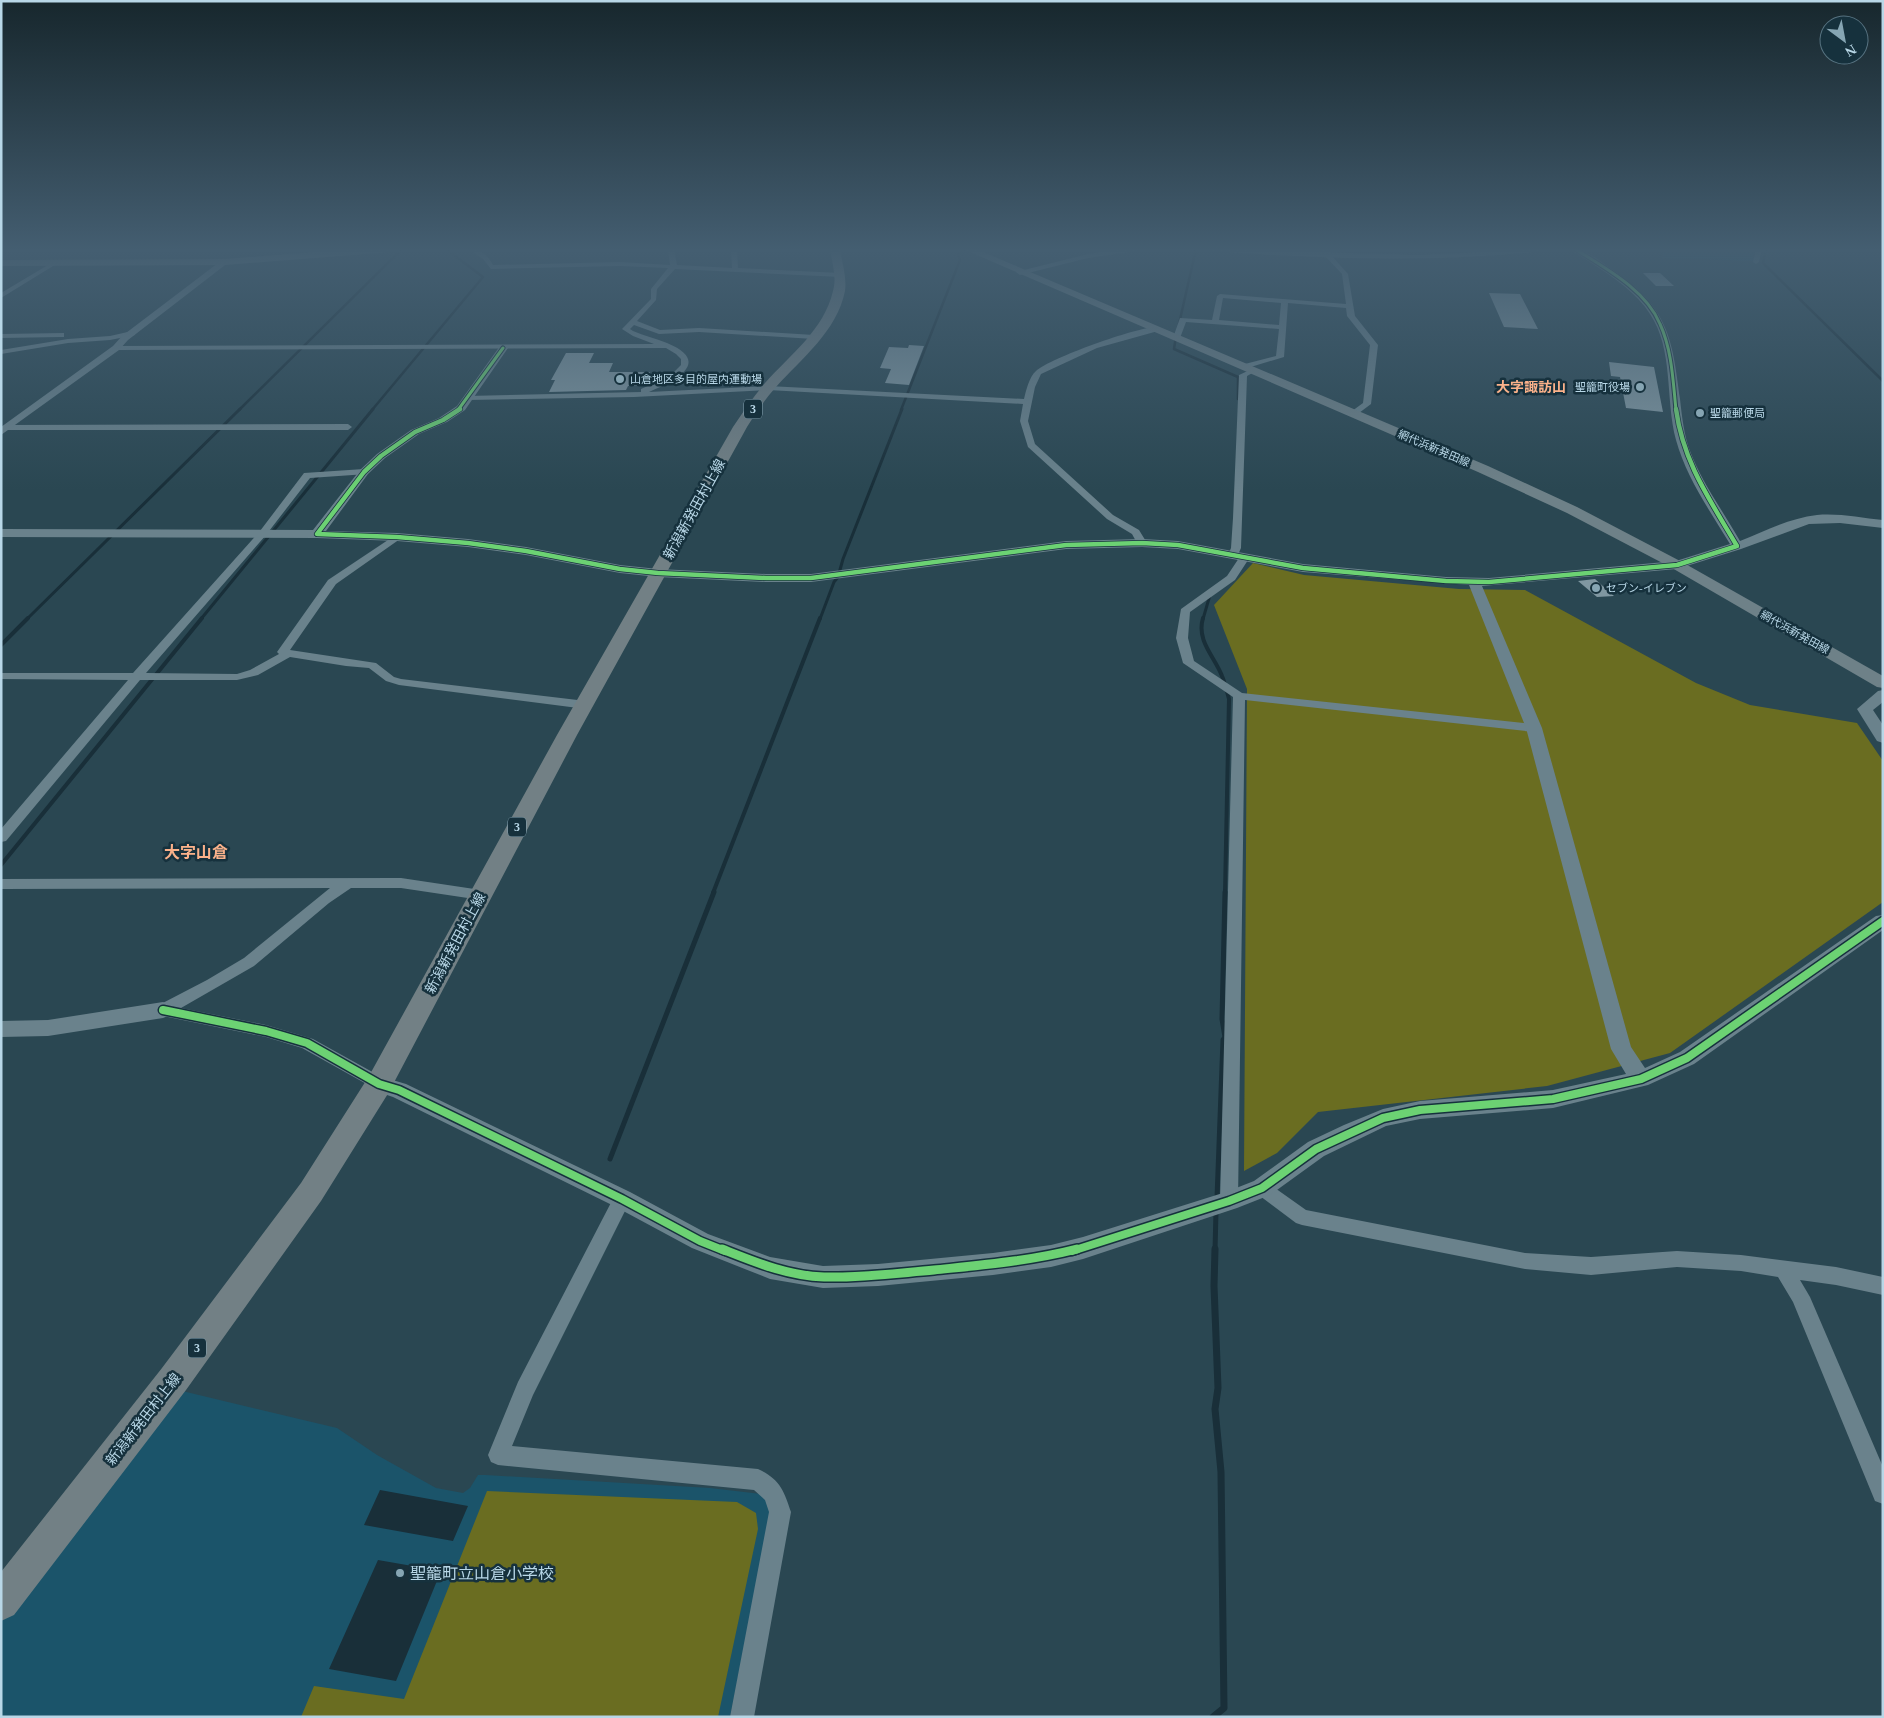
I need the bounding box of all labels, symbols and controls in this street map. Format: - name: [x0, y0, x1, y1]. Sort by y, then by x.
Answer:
- north arrow: [1819, 15, 1869, 65]
- text: N: [1842, 42, 1859, 60]
- marker: 山倉地区多目的屋内運動場: [614, 373, 626, 385]
- place label: 山倉地区多目的屋内運動場: [630, 373, 762, 385]
- district label: 大字諏訪山: [1496, 380, 1566, 395]
- place label: 聖籠町役場: [1575, 381, 1630, 393]
- marker: 聖籠町役場: [1634, 381, 1646, 393]
- road number: 3: [744, 399, 762, 418]
- marker: 聖籠郵便局: [1694, 407, 1706, 419]
- place label: 聖籠郵便局: [1710, 407, 1765, 419]
- street label: 網代浜新発田線: [1396, 427, 1472, 469]
- street label: 新潟新発田村上線: [660, 456, 728, 562]
- marker: セブン-イレブン: [1590, 582, 1602, 594]
- place label: セブン-イレブン: [1606, 582, 1687, 594]
- street label: 網代浜新発田線: [1758, 608, 1832, 656]
- road number: 3: [508, 818, 526, 836]
- district label: 大字山倉: [164, 844, 228, 861]
- street label: 新潟新発田村上線: [422, 890, 488, 996]
- road number: 3: [188, 1339, 206, 1358]
- street label: 新潟新発田村上線: [102, 1370, 184, 1468]
- place label: 聖籠町立山倉小学校: [410, 1565, 554, 1582]
- marker: 聖籠町立山倉小学校: [394, 1567, 406, 1579]

